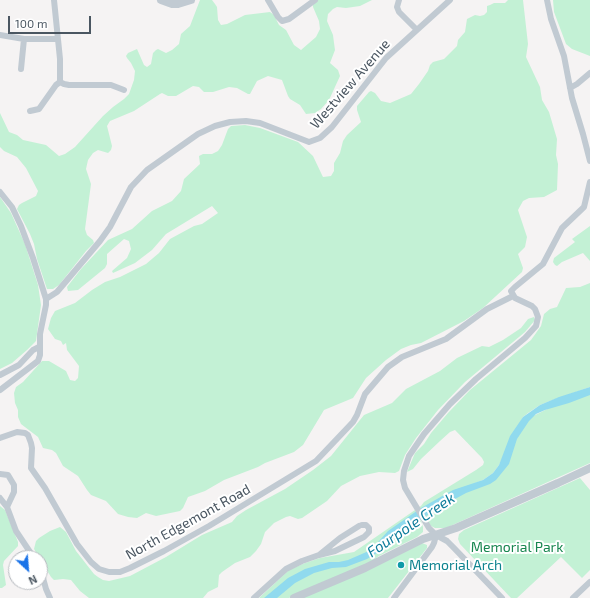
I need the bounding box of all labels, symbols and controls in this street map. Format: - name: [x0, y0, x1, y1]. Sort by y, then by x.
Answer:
- scale bar: [10, 8, 93, 34]
- text: 100 m: [15, 16, 47, 30]
- street label: Westview Avenue: [307, 36, 393, 132]
- street label: North Edgemont Road: [123, 481, 253, 563]
- water label: Fourpole Creek: [364, 489, 458, 561]
- park label: Memorial Park: [471, 539, 563, 555]
- north arrow: [8, 550, 48, 590]
- place label: Memorial Arch: [409, 557, 502, 573]
- marker: Memorial Arch: [396, 560, 406, 570]
- text: N: [27, 573, 39, 588]

